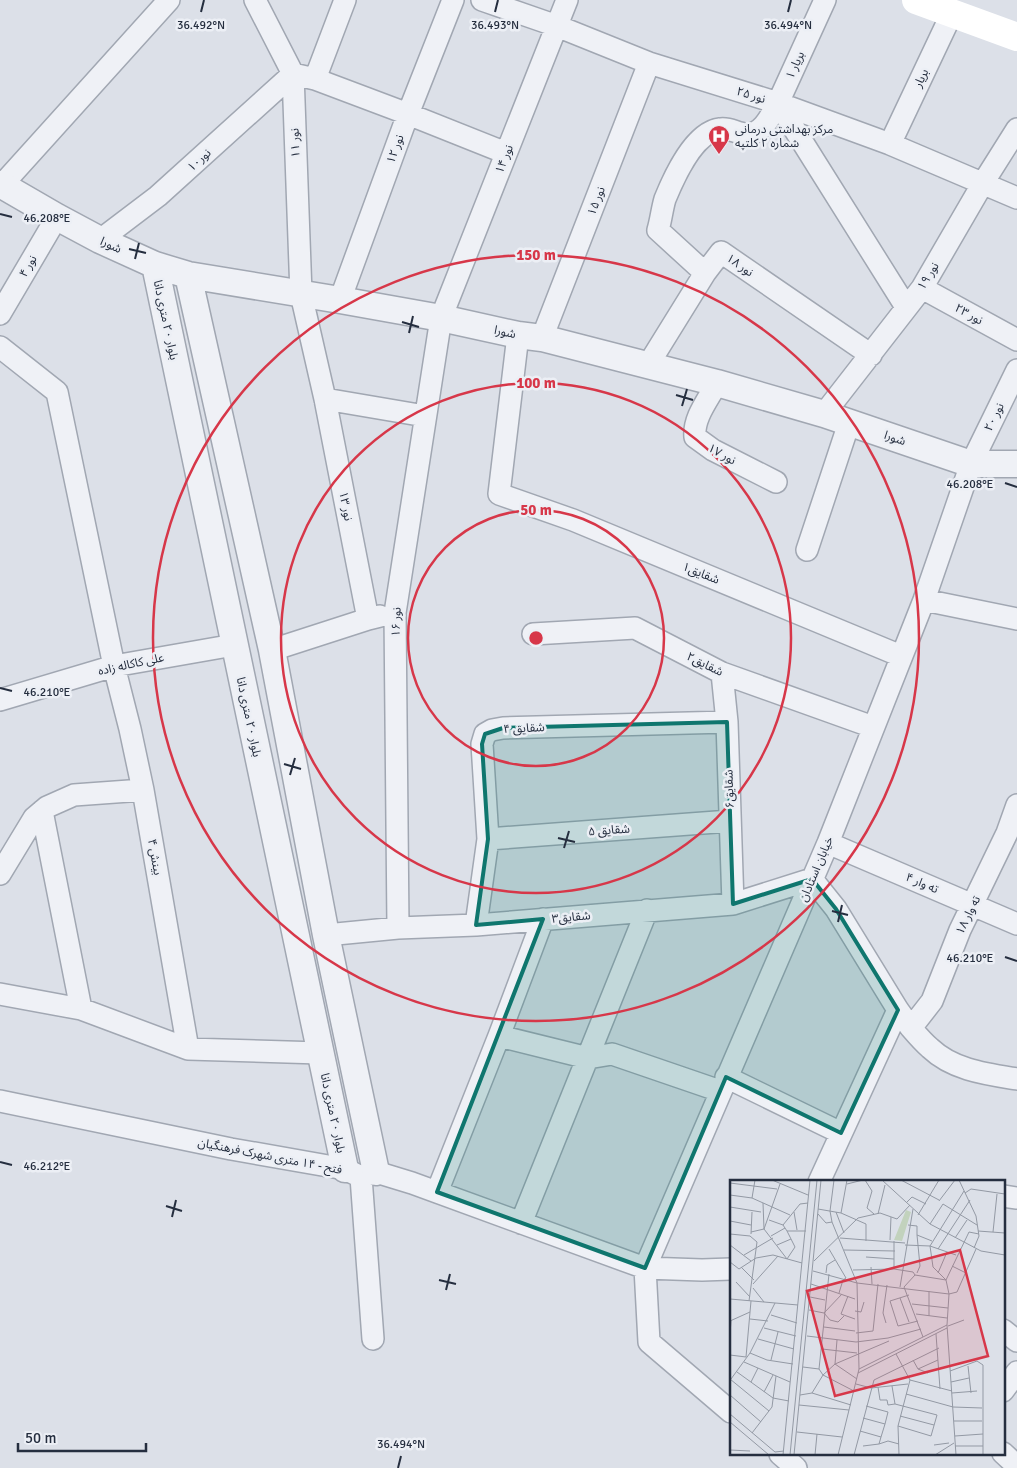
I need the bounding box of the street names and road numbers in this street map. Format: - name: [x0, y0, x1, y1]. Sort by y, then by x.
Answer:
- street label: بریار ۱: [783, 49, 808, 81]
- street label: بریار: [910, 66, 932, 91]
- street label: نور ۲۵: [734, 84, 767, 107]
- street label: نور ۱۱: [287, 128, 304, 158]
- street label: نور ۱۲: [383, 133, 408, 166]
- street label: نور ۱۴: [492, 143, 517, 176]
- street label: نور۱۰: [184, 146, 214, 175]
- street label: نور ۱۵: [584, 185, 609, 218]
- street label: شورا: [98, 234, 124, 257]
- street label: نور ۱۸: [723, 251, 756, 280]
- street label: نور ۴: [16, 253, 41, 280]
- street label: نور ۱۹: [914, 260, 943, 293]
- street label: بلوار ۲۰ متری دانا: [150, 279, 181, 361]
- street label: نور ۲۳: [952, 301, 985, 328]
- street label: شورا: [493, 323, 517, 342]
- street label: نور ۲۰: [981, 401, 1008, 434]
- street label: شورا: [882, 428, 908, 449]
- street label: نور ۱۷: [705, 441, 738, 468]
- street label: نور ۱۳: [335, 490, 356, 522]
- street label: شقایق۱: [680, 559, 722, 588]
- street label: نور ۱۶: [388, 607, 405, 637]
- street label: شقایق۲: [684, 649, 726, 680]
- street label: علی کاکاله زاده: [97, 650, 165, 679]
- street label: بلوار ۲۰ متری دانا: [233, 676, 264, 758]
- street label: شقایق ۴: [503, 720, 545, 737]
- street label: شقایق۶: [721, 769, 738, 809]
- street label: شقایق ۵: [588, 822, 630, 839]
- street label: خیابان استادان: [796, 834, 837, 904]
- street label: بینش ۴: [144, 838, 165, 876]
- street label: ته وار ۴: [903, 870, 941, 897]
- street label: ته وار ۱۸: [953, 893, 984, 937]
- street label: شقایق۳: [551, 908, 591, 927]
- street label: بلوار ۲۰ متری دانا: [317, 1072, 348, 1154]
- street label: فتح - ۱۴ متری شهرک فرهنگیان: [196, 1135, 343, 1179]

